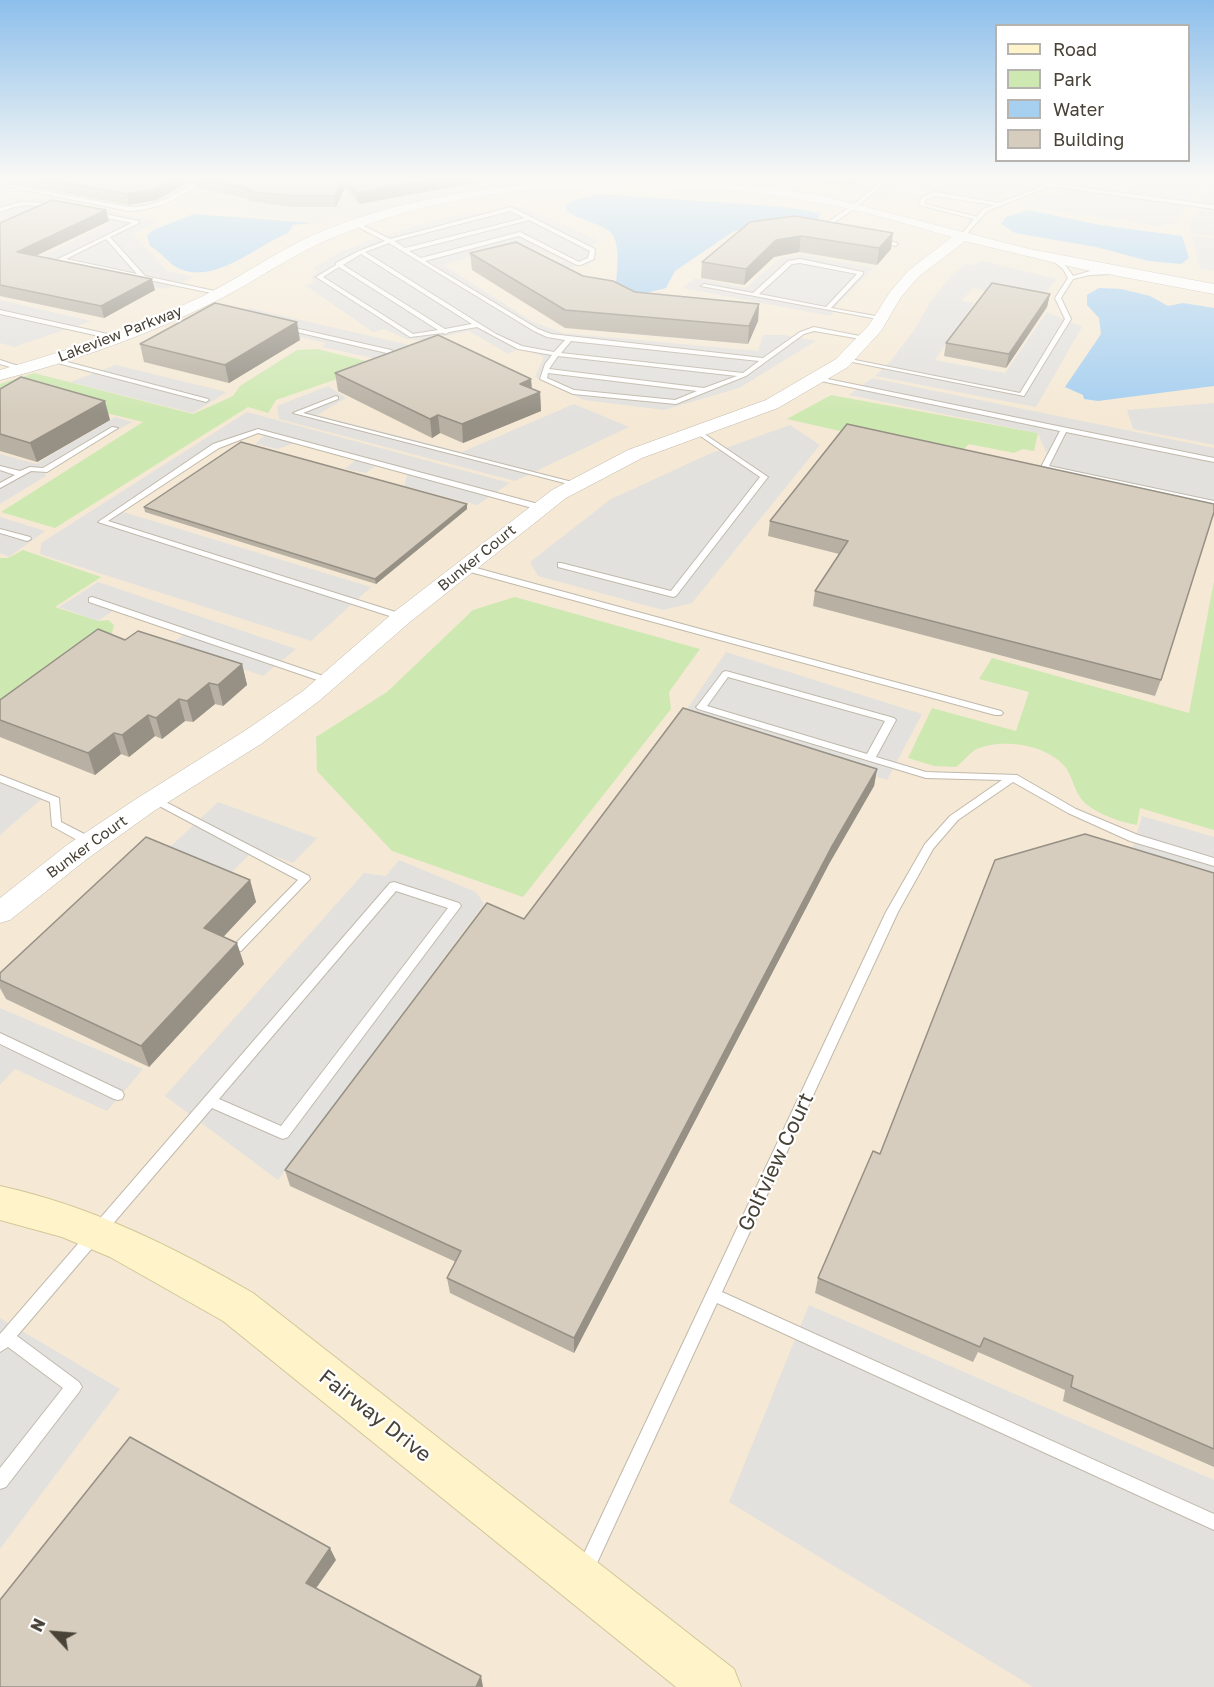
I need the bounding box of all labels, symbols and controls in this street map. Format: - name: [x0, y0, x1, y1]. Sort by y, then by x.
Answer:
- legend: [995, 24, 1190, 162]
- text: Road: [1053, 38, 1097, 60]
- text: Park: [1053, 68, 1092, 90]
- text: Water: [1053, 98, 1104, 120]
- text: Building: [1053, 128, 1124, 150]
- street label: Lakeview Parkway: [55, 302, 185, 366]
- street label: Bunker Court: [434, 521, 520, 595]
- street label: Bunker Court: [43, 812, 131, 882]
- street label: Golfview Court: [733, 1089, 819, 1235]
- street label: Fairway Drive: [314, 1364, 436, 1468]
- north arrow: [24, 1603, 84, 1663]
- text: N: [26, 1615, 49, 1635]

